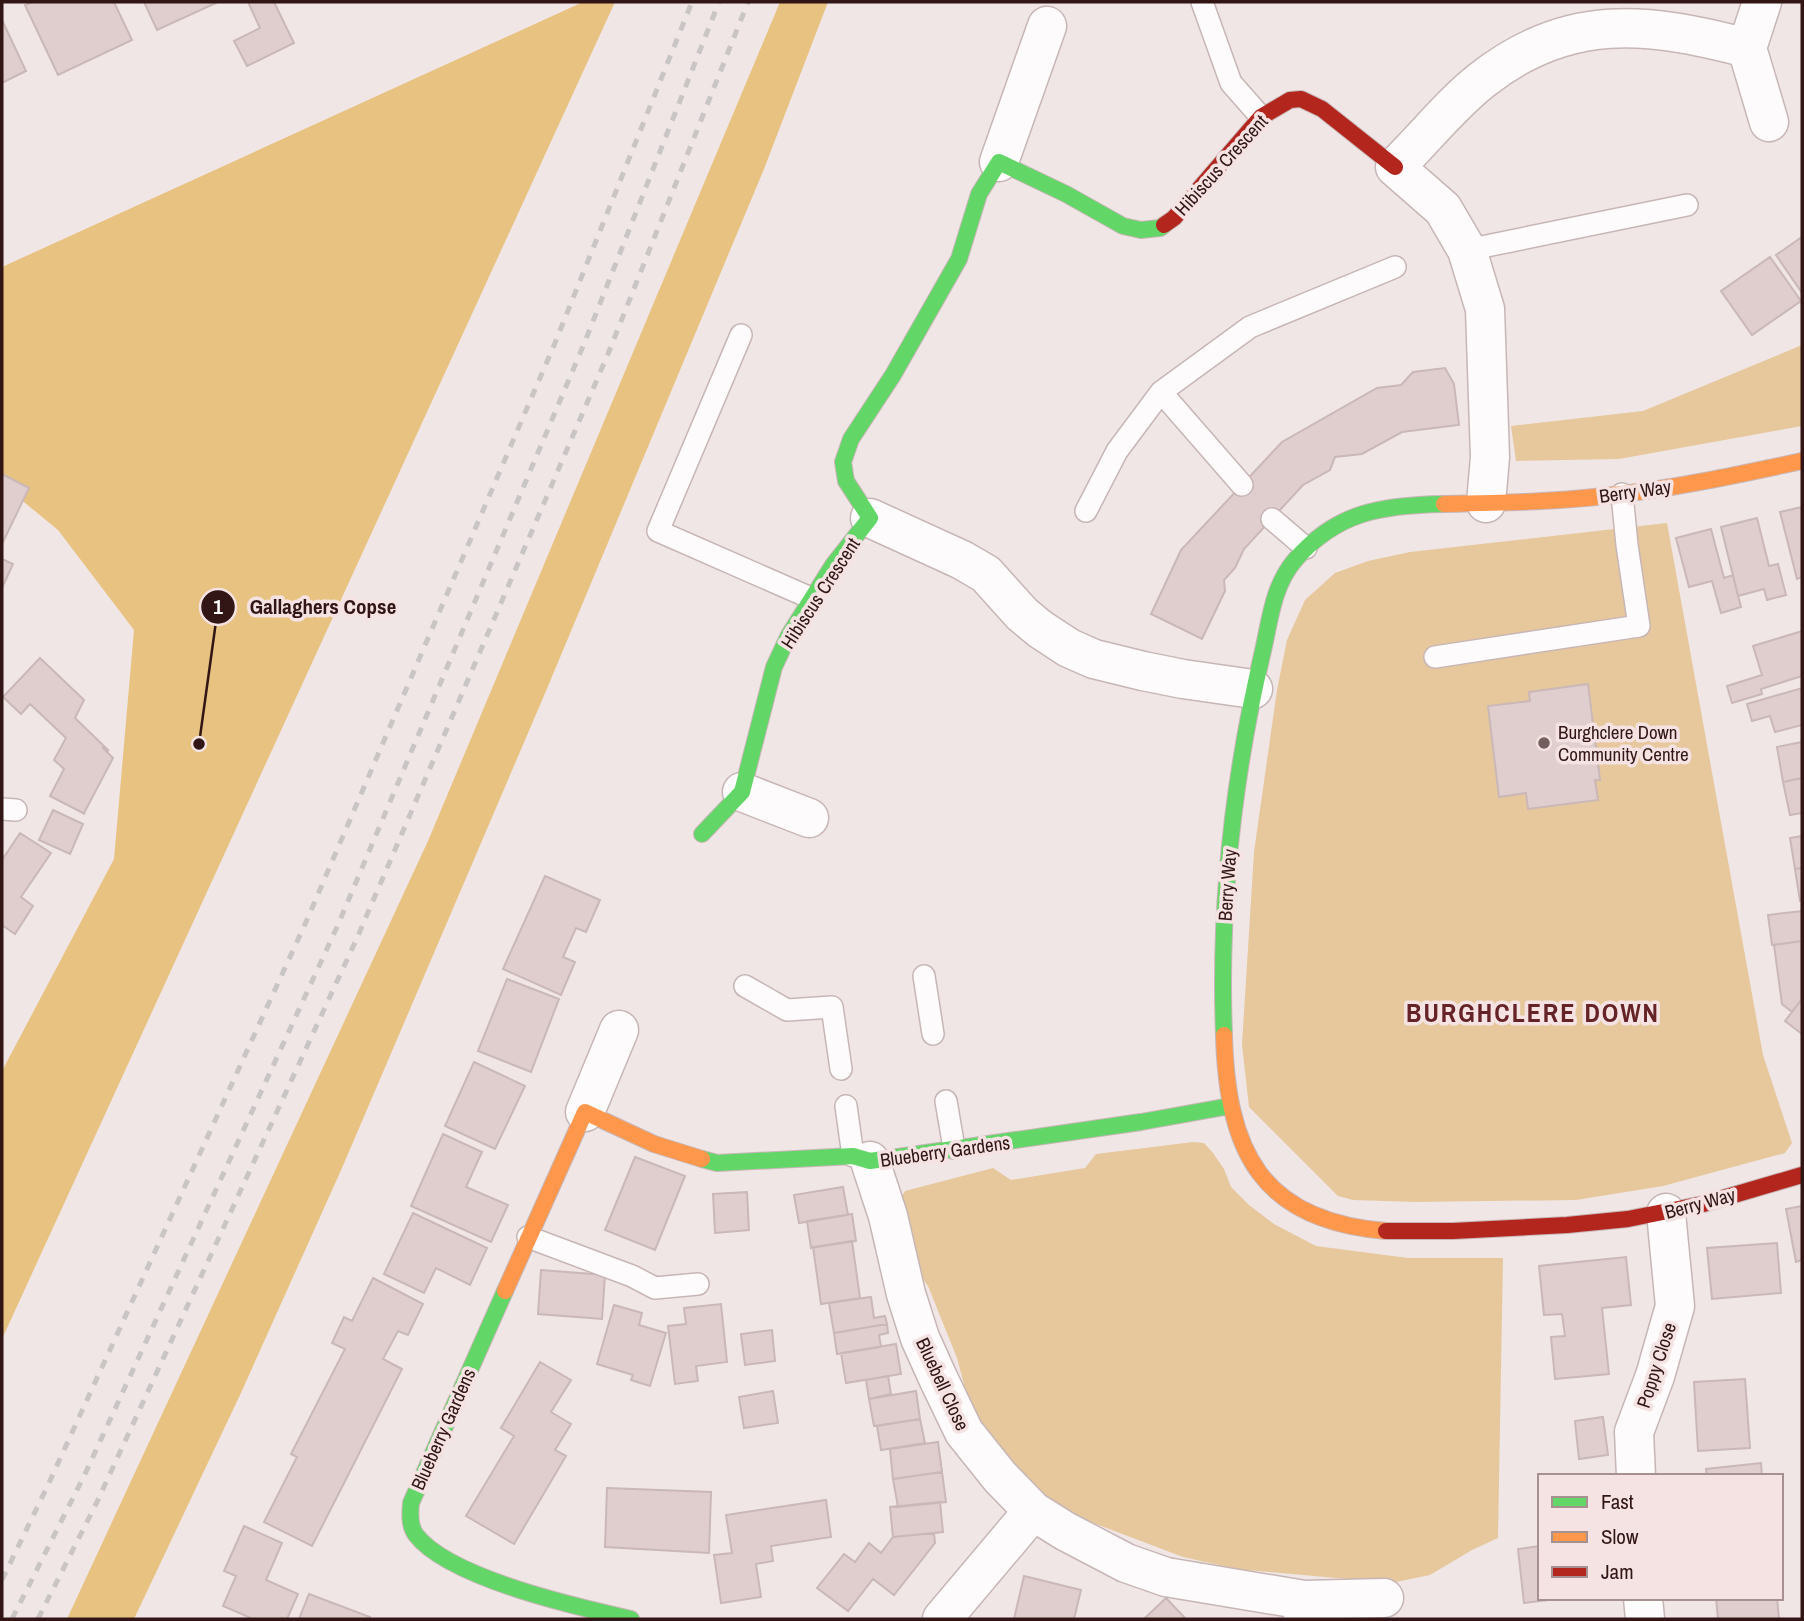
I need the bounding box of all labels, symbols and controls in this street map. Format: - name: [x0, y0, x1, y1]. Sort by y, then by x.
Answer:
- street label: Hibiscus Crescent: [1169, 109, 1274, 221]
- street label: Berry Way: [1597, 473, 1673, 509]
- street label: Hibiscus Crescent: [774, 532, 866, 653]
- callout: Gallaghers Copse: [201, 586, 410, 628]
- text: 1: [213, 592, 223, 621]
- text: Gallaghers Copse: [250, 592, 396, 621]
- place label: Burghclere Down Community Centre: [1558, 719, 1689, 767]
- marker: Burghclere Down Community Centre: [1536, 735, 1552, 751]
- street label: Berry Way: [1212, 848, 1242, 922]
- district label: BURGHCLERE DOWN: [1406, 995, 1660, 1030]
- street label: Blueberry Gardens: [878, 1129, 1012, 1173]
- street label: Berry Way: [1662, 1181, 1738, 1225]
- street label: Poppy Close: [1630, 1319, 1682, 1411]
- street label: Bluebell Close: [910, 1333, 976, 1435]
- street label: Blueberry Gardens: [405, 1364, 482, 1494]
- legend: [1538, 1474, 1783, 1600]
- text: Fast: [1601, 1487, 1634, 1516]
- text: Slow: [1601, 1522, 1639, 1551]
- text: Jam: [1601, 1557, 1634, 1586]

